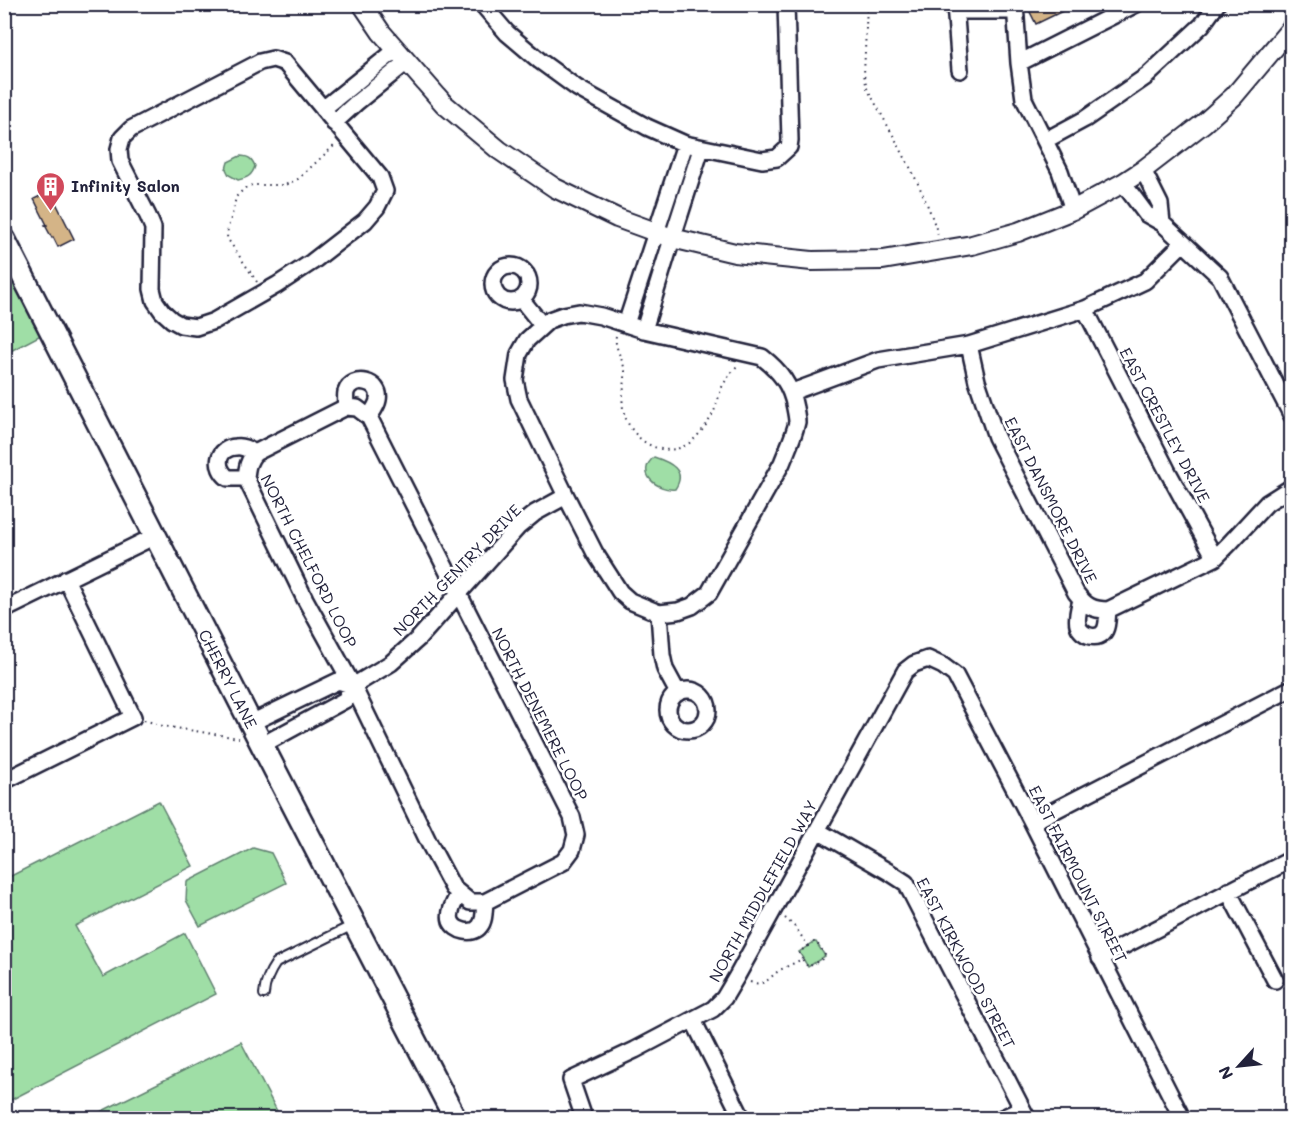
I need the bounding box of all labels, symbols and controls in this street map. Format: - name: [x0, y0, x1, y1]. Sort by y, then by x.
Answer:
- building icon: Infinity Salon: [34, 170, 66, 212]
- place label: Infinity Salon: [71, 175, 180, 196]
- street label: EAST CRESTLEY DRIVE: [1116, 343, 1215, 506]
- street label: EAST DANSMORE DRIVE: [1000, 413, 1103, 586]
- street label: NORTH CHELFORD LOOP: [256, 470, 363, 651]
- street label: NORTH GENTRY DRIVE: [388, 499, 525, 640]
- street label: NORTH DENEMERE LOOP: [488, 624, 593, 804]
- street label: CHERRY LANE: [194, 626, 262, 732]
- street label: EAST FAIRMOUNT STREET: [1025, 782, 1132, 966]
- street label: NORTH MIDDLEFIELD WAY: [704, 796, 821, 985]
- street label: EAST KIRKWOOD STREET: [912, 874, 1021, 1052]
- north arrow: [1209, 1036, 1269, 1096]
- text: N: [1213, 1063, 1237, 1083]

